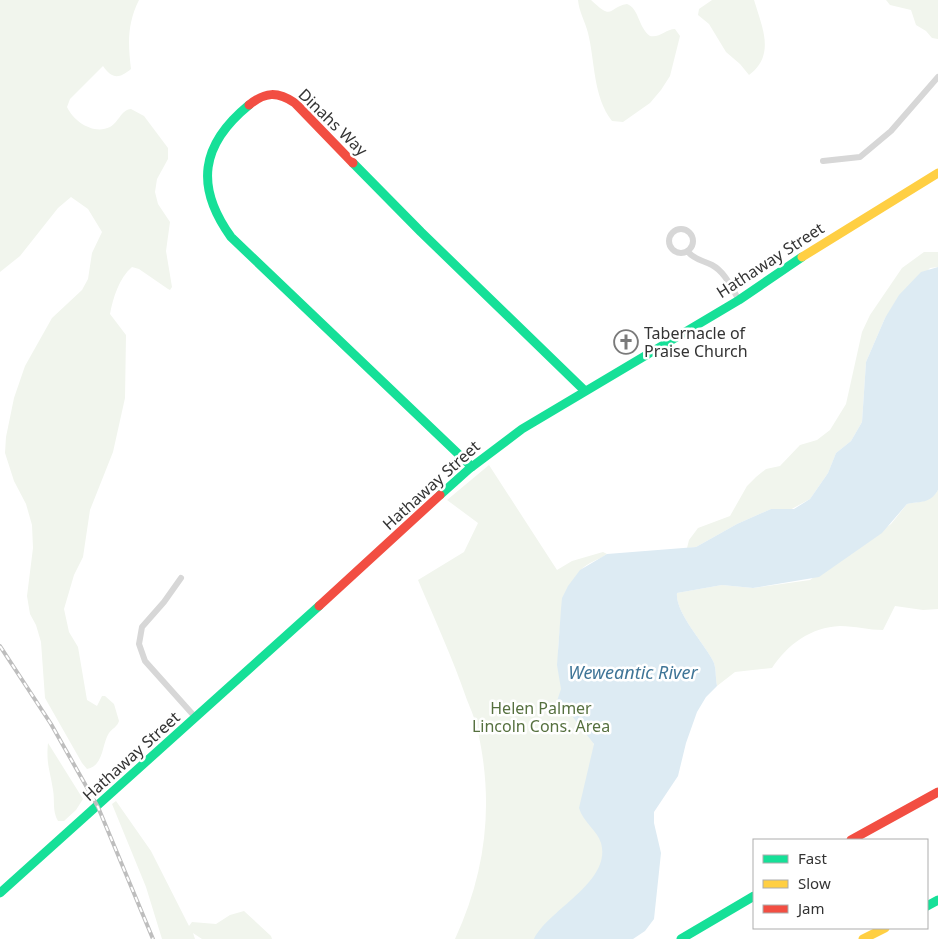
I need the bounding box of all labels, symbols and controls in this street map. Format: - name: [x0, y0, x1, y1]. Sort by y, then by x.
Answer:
- street label: Dinahs Way: [294, 83, 373, 161]
- street label: Hathaway Street: [712, 217, 828, 303]
- place label: Tabernacle of Praise Church: [644, 322, 748, 362]
- church icon: Tabernacle of Praise Church: [613, 329, 639, 355]
- street label: Hathaway Street: [378, 435, 485, 535]
- water label: Weweantic River: [568, 660, 698, 684]
- park label: Helen Palmer Lincoln Cons. Area: [472, 697, 610, 737]
- street label: Hathaway Street: [78, 706, 185, 806]
- legend: [753, 839, 928, 929]
- text: Fast: [798, 848, 827, 868]
- text: Slow: [798, 873, 831, 893]
- text: Jam: [796, 898, 825, 918]

